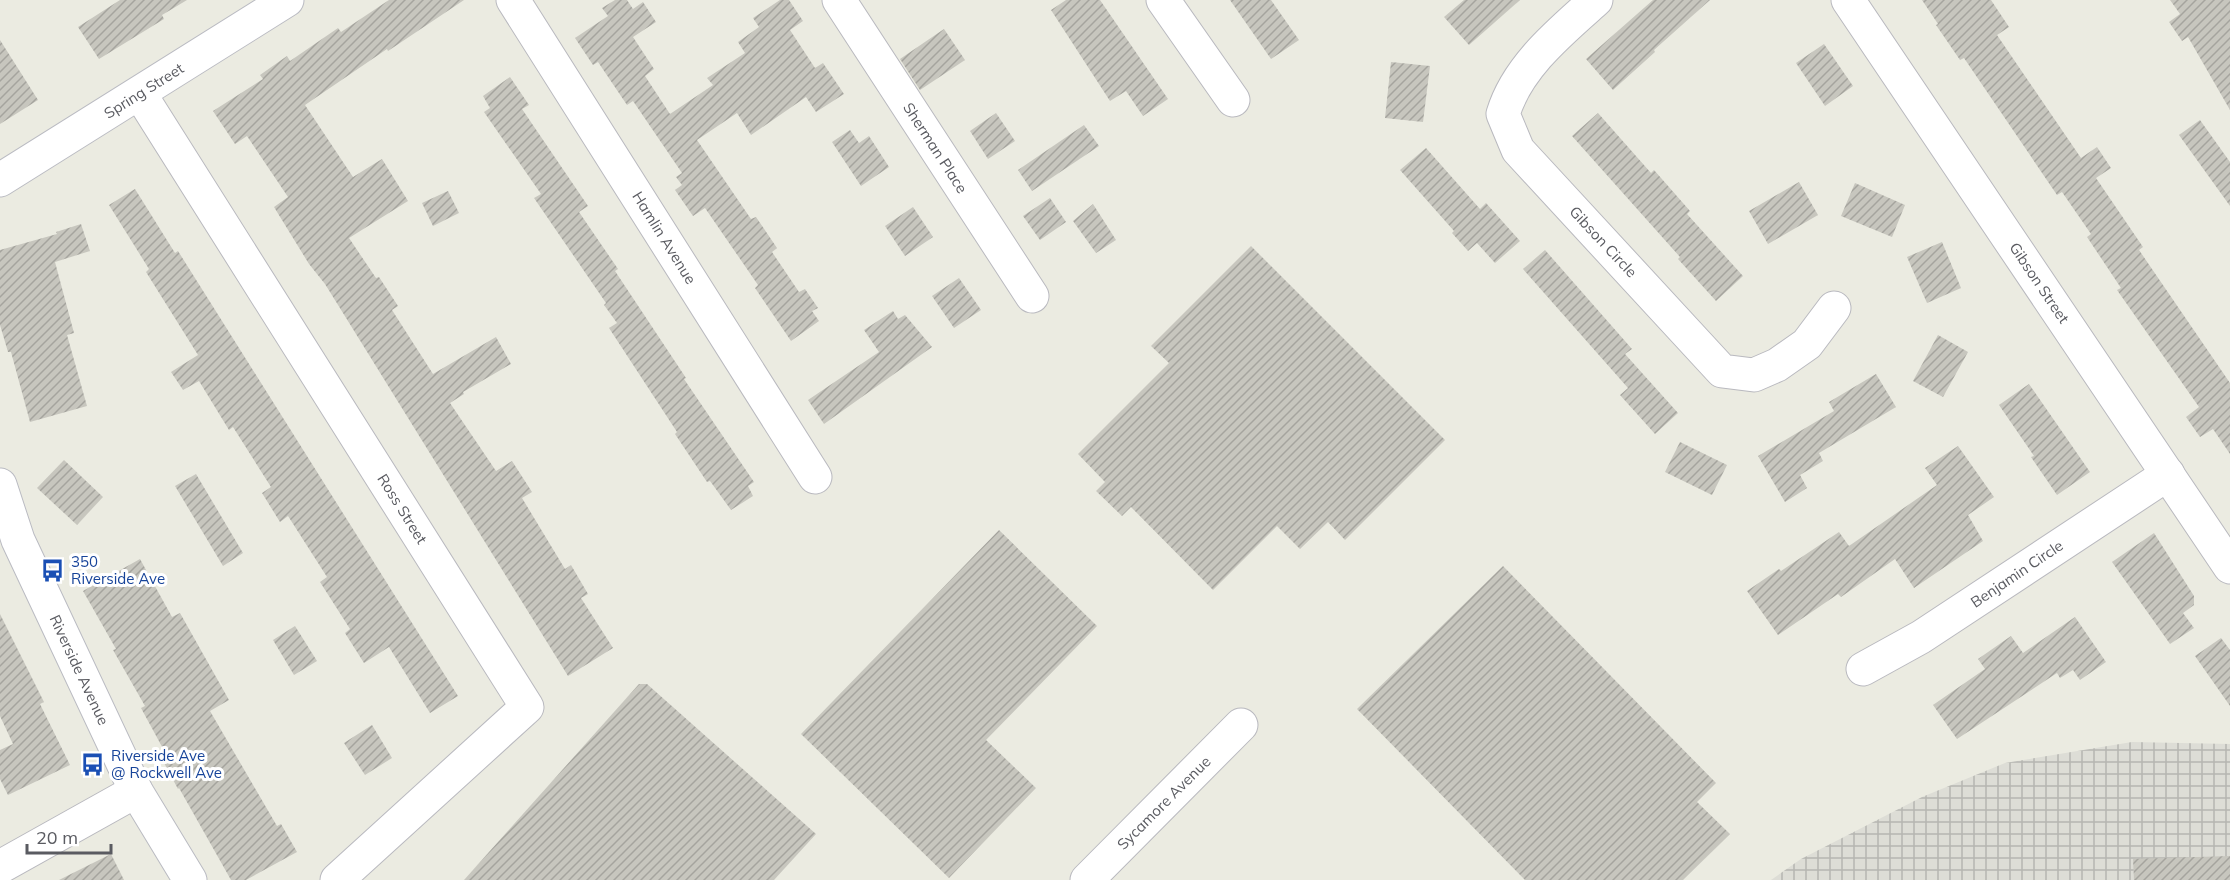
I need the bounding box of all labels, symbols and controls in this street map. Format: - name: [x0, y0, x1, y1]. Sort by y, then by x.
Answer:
- street label: Spring Street: [100, 59, 187, 123]
- street label: Sherman Place: [899, 99, 972, 197]
- street label: Hamlin Avenue: [628, 188, 701, 288]
- street label: Gibson Circle: [1566, 202, 1641, 281]
- street label: Gibson Street: [2005, 239, 2073, 327]
- street label: Ross Street: [373, 470, 431, 547]
- street label: Benjamin Circle: [1967, 536, 2067, 612]
- place label: 350 Riverside Ave: [71, 552, 165, 588]
- bus stop icon: 350 Riverside Ave: [40, 558, 66, 584]
- street label: Riverside Avenue: [46, 612, 113, 728]
- place label: Riverside Ave @ Rockwell Ave: [111, 746, 222, 782]
- bus stop icon: Riverside Ave @ Rockwell Ave: [80, 752, 106, 778]
- street label: Sycamore Avenue: [1113, 752, 1215, 854]
- scale bar: [27, 817, 111, 855]
- text: 20 m: [36, 826, 78, 849]

